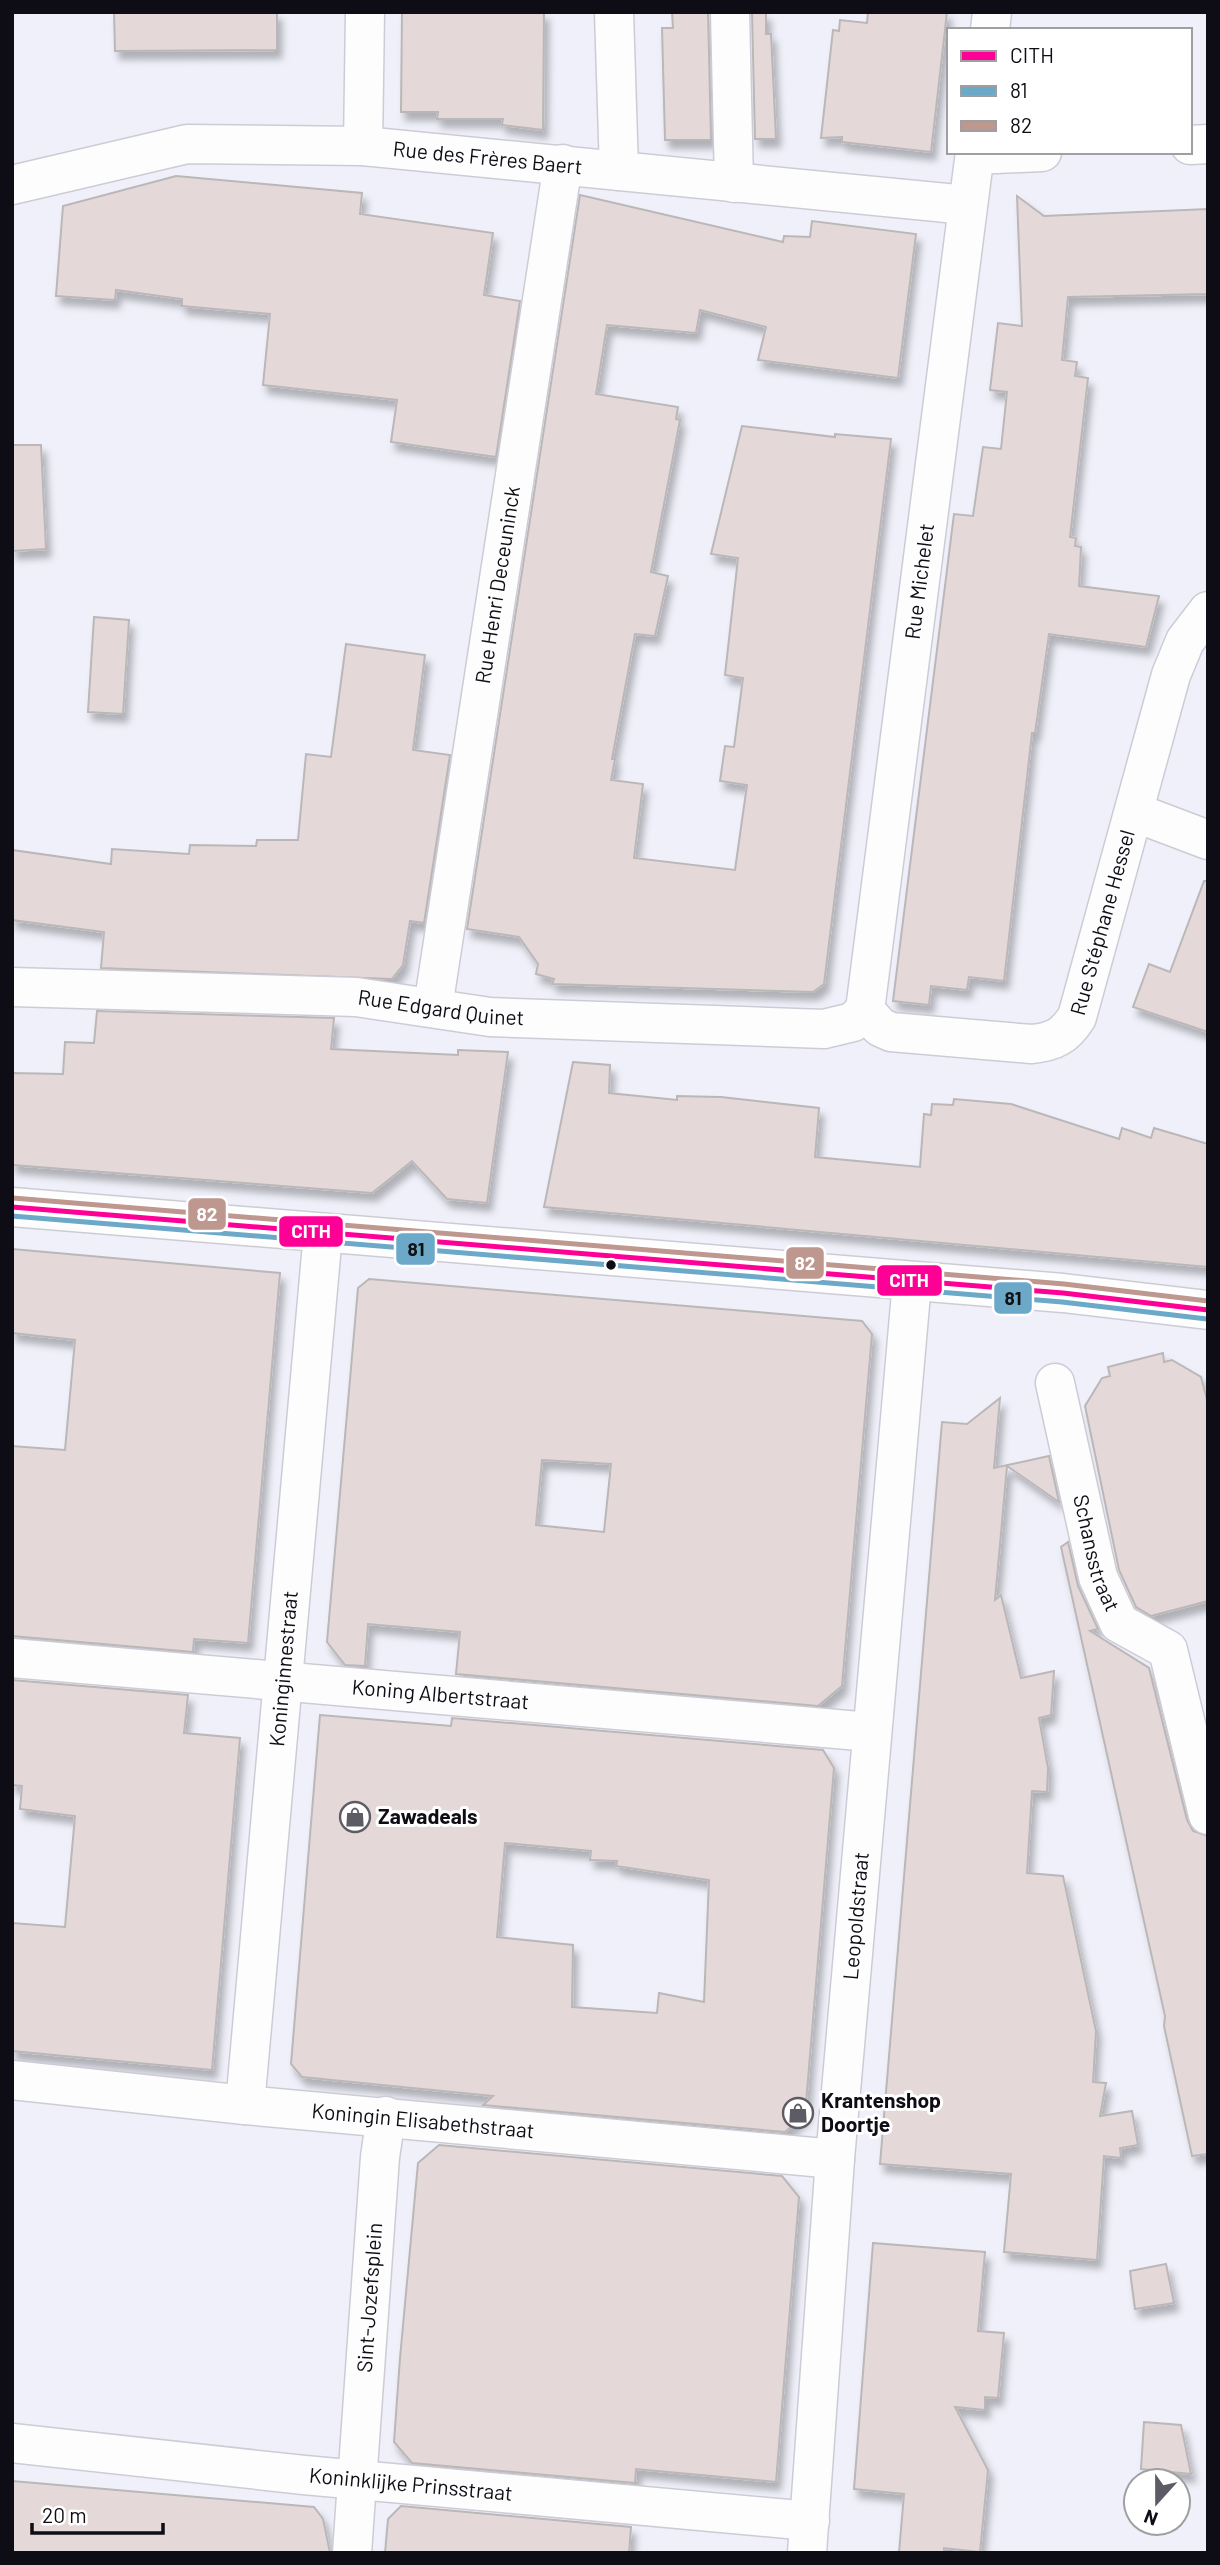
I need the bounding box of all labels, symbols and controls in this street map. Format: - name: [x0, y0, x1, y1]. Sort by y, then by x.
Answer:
- legend: [947, 28, 1192, 154]
- text: CITH: [1010, 42, 1054, 67]
- text: 81: [1010, 77, 1028, 102]
- text: 82: [1010, 112, 1032, 137]
- street label: Rue des Frères Baert: [392, 135, 584, 178]
- street label: Rue Henri Deceuninck: [469, 484, 524, 685]
- street label: Rue Michelet: [899, 522, 938, 641]
- street label: Rue Stéphane Hessel: [1064, 827, 1139, 1018]
- street label: Rue Edgard Quinet: [356, 983, 525, 1029]
- line badge: 82: [187, 1197, 227, 1231]
- text: 82: [197, 1202, 217, 1225]
- line badge: CITH: [278, 1215, 344, 1248]
- text: CITH: [291, 1219, 331, 1242]
- line badge: 81: [395, 1232, 436, 1266]
- text: 81: [408, 1237, 424, 1260]
- line badge: 82: [785, 1246, 825, 1280]
- text: 82: [795, 1251, 815, 1274]
- unlabelled marker: [604, 1258, 618, 1272]
- line badge: CITH: [876, 1264, 943, 1297]
- text: CITH: [889, 1268, 929, 1291]
- line badge: 81: [993, 1281, 1033, 1315]
- text: 81: [1005, 1286, 1021, 1309]
- street label: Schansstraat: [1069, 1492, 1126, 1615]
- street label: Koninginnestraat: [263, 1590, 302, 1748]
- street label: Koning Albertstraat: [351, 1673, 530, 1713]
- shop icon: Zawadeals: [338, 1800, 372, 1834]
- place label: Zawadeals: [378, 1803, 477, 1828]
- street label: Leopoldstraat: [837, 1851, 873, 1981]
- place label: Krantenshop Doortje: [821, 2087, 941, 2136]
- shop icon: Krantenshop Doortje: [781, 2096, 815, 2130]
- street label: Koningin Elisabethstraat: [311, 2097, 536, 2142]
- street label: Sint-Jozefsplein: [351, 2222, 386, 2373]
- street label: Koninklijke Prinsstraat: [308, 2462, 514, 2505]
- north arrow: [1122, 2467, 1192, 2537]
- scale bar: [32, 2492, 163, 2536]
- text: 20 m: [42, 2502, 87, 2527]
- text: N: [1141, 2505, 1161, 2531]

